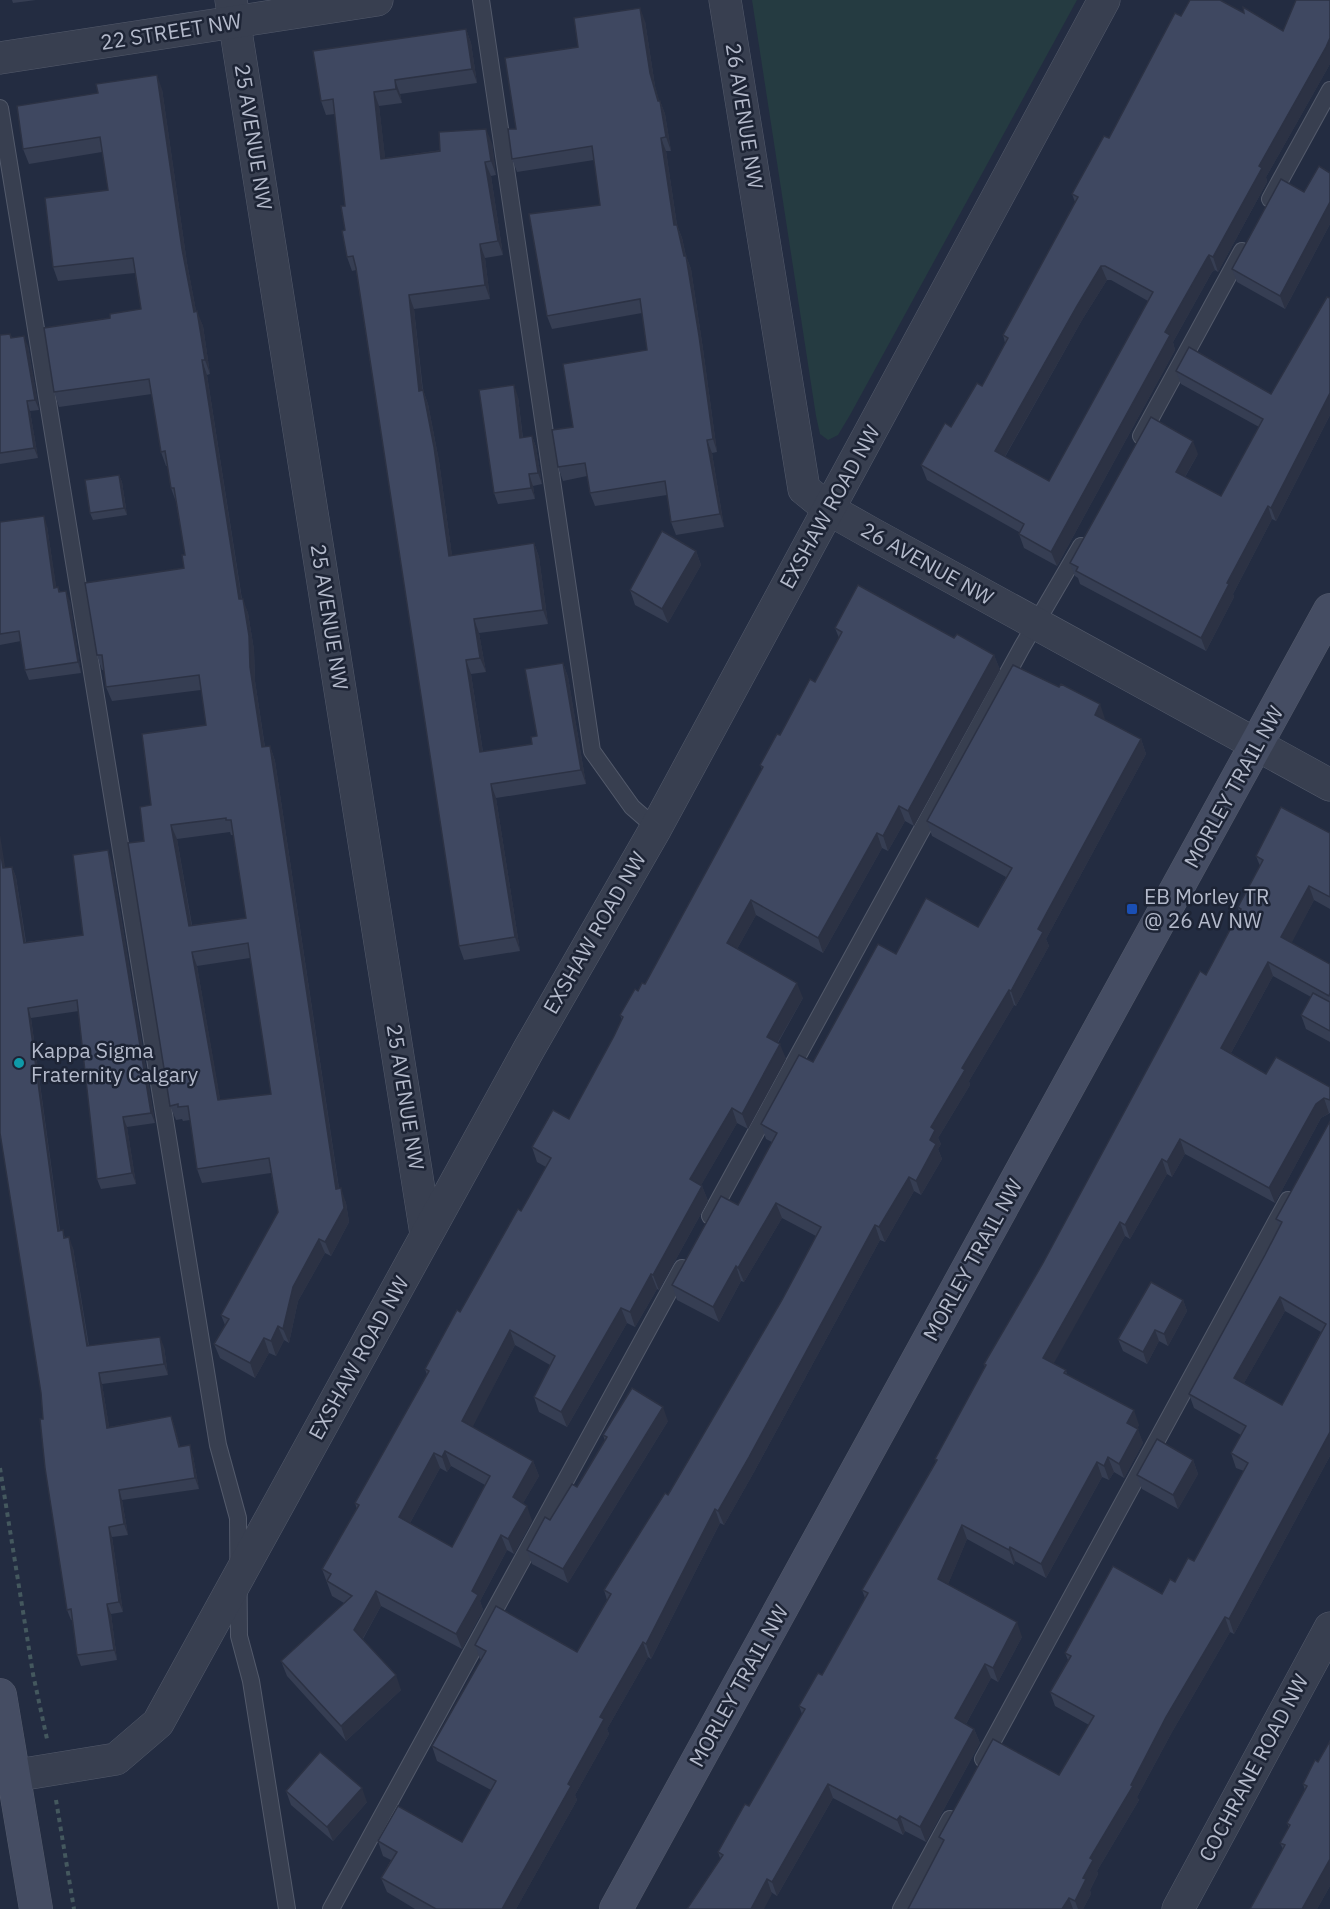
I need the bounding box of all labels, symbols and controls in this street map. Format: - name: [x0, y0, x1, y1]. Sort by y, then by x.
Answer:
- street label: 22 STREET NW: [98, 6, 244, 56]
- street label: 26 AVENUE NW: [720, 41, 770, 191]
- street label: 25 AVENUE NW: [229, 62, 279, 212]
- street label: EXSHAW ROAD NW: [773, 419, 886, 593]
- street label: 26 AVENUE NW: [856, 515, 999, 611]
- street label: 25 AVENUE NW: [305, 542, 355, 692]
- street label: MORLEY TRAIL NW: [1177, 700, 1289, 873]
- street label: EXSHAW ROAD NW: [536, 846, 652, 1019]
- place label: EB Morley TR @ 26 AV NW: [1144, 882, 1269, 934]
- marker: EB Morley TR @ 26 AV NW: [1125, 902, 1139, 916]
- street label: 25 AVENUE NW: [381, 1022, 431, 1172]
- place label: Kappa Sigma Fraternity Calgary: [31, 1036, 199, 1088]
- marker: Kappa Sigma Fraternity Calgary: [12, 1056, 26, 1070]
- street label: MORLEY TRAIL NW: [916, 1173, 1028, 1346]
- street label: EXSHAW ROAD NW: [302, 1270, 415, 1444]
- street label: MORLEY TRAIL NW: [682, 1599, 794, 1772]
- street label: COCHRANE ROAD NW: [1192, 1669, 1315, 1866]

